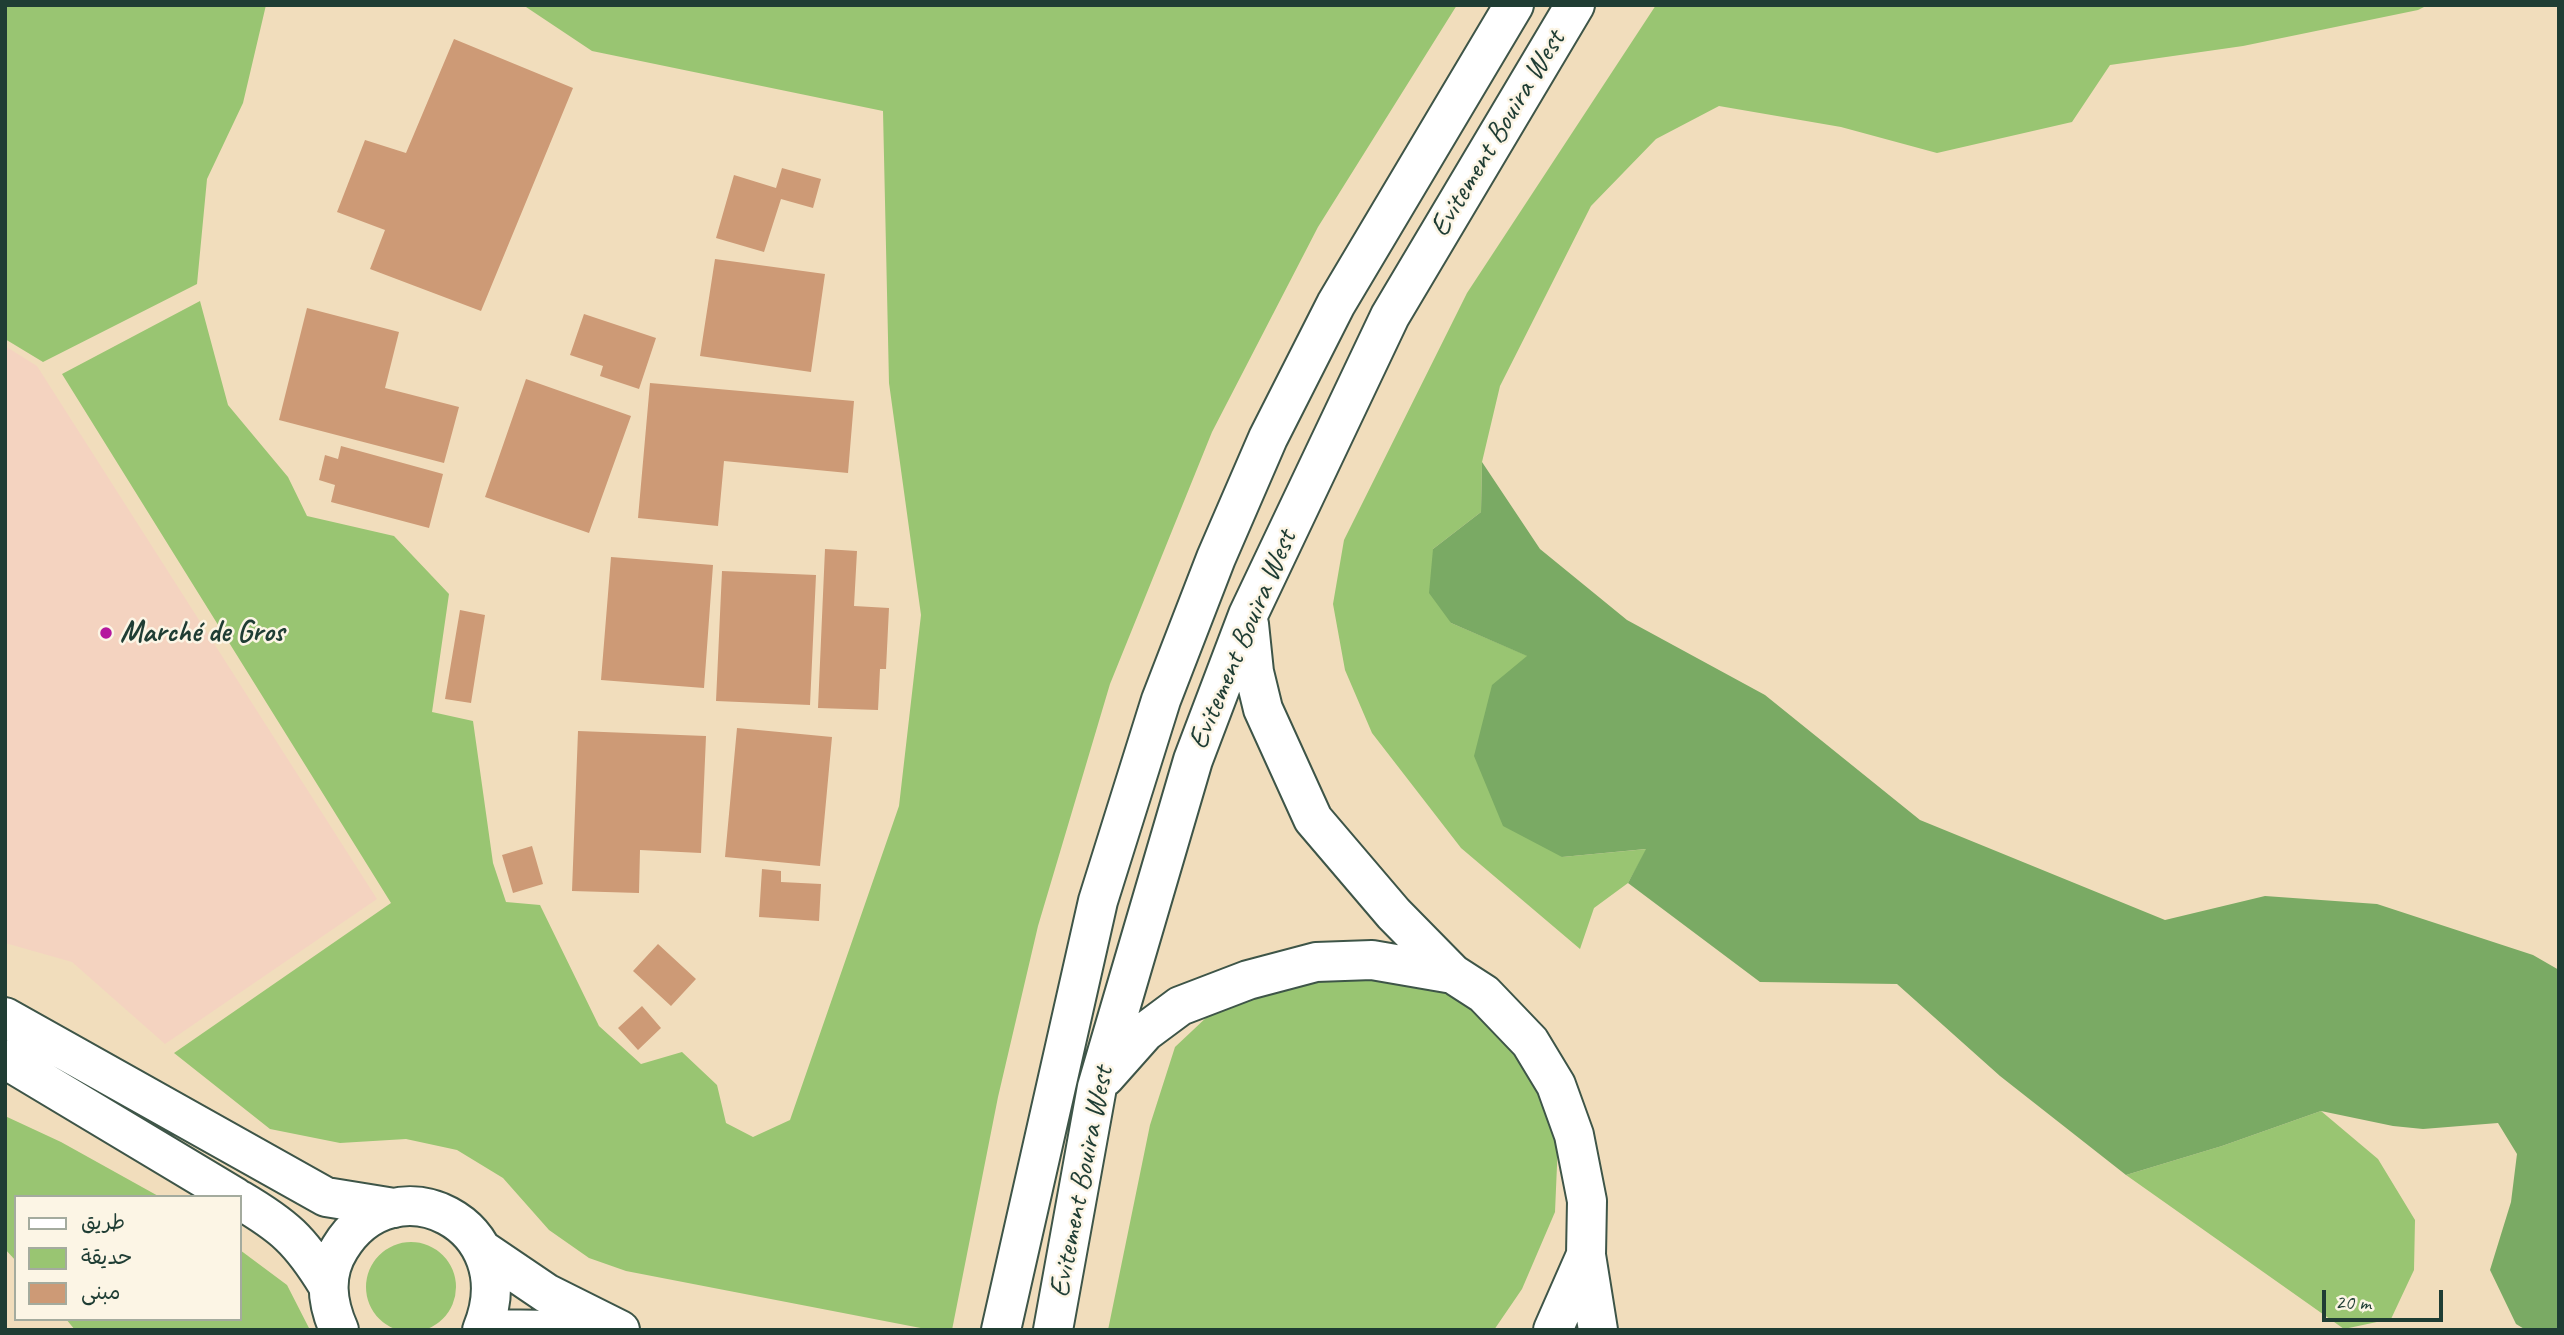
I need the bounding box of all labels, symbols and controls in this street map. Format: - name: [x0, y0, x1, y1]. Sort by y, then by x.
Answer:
- street label: Evitement Bouira West: [1422, 24, 1574, 244]
- street label: Evitement Bouira West: [1181, 525, 1305, 755]
- place label: Marché de Gros: [120, 615, 284, 651]
- marker: Marché de Gros: [98, 625, 114, 641]
- street label: Evitement Bouira West: [1042, 1064, 1122, 1300]
- legend: [14, 1195, 242, 1321]
- text: طريق: [81, 1209, 125, 1235]
- text: حديقة: [81, 1244, 132, 1270]
- scale bar: [2326, 1276, 2447, 1320]
- text: مبنى: [81, 1279, 120, 1305]
- text: 20 m: [2335, 1289, 2371, 1315]

